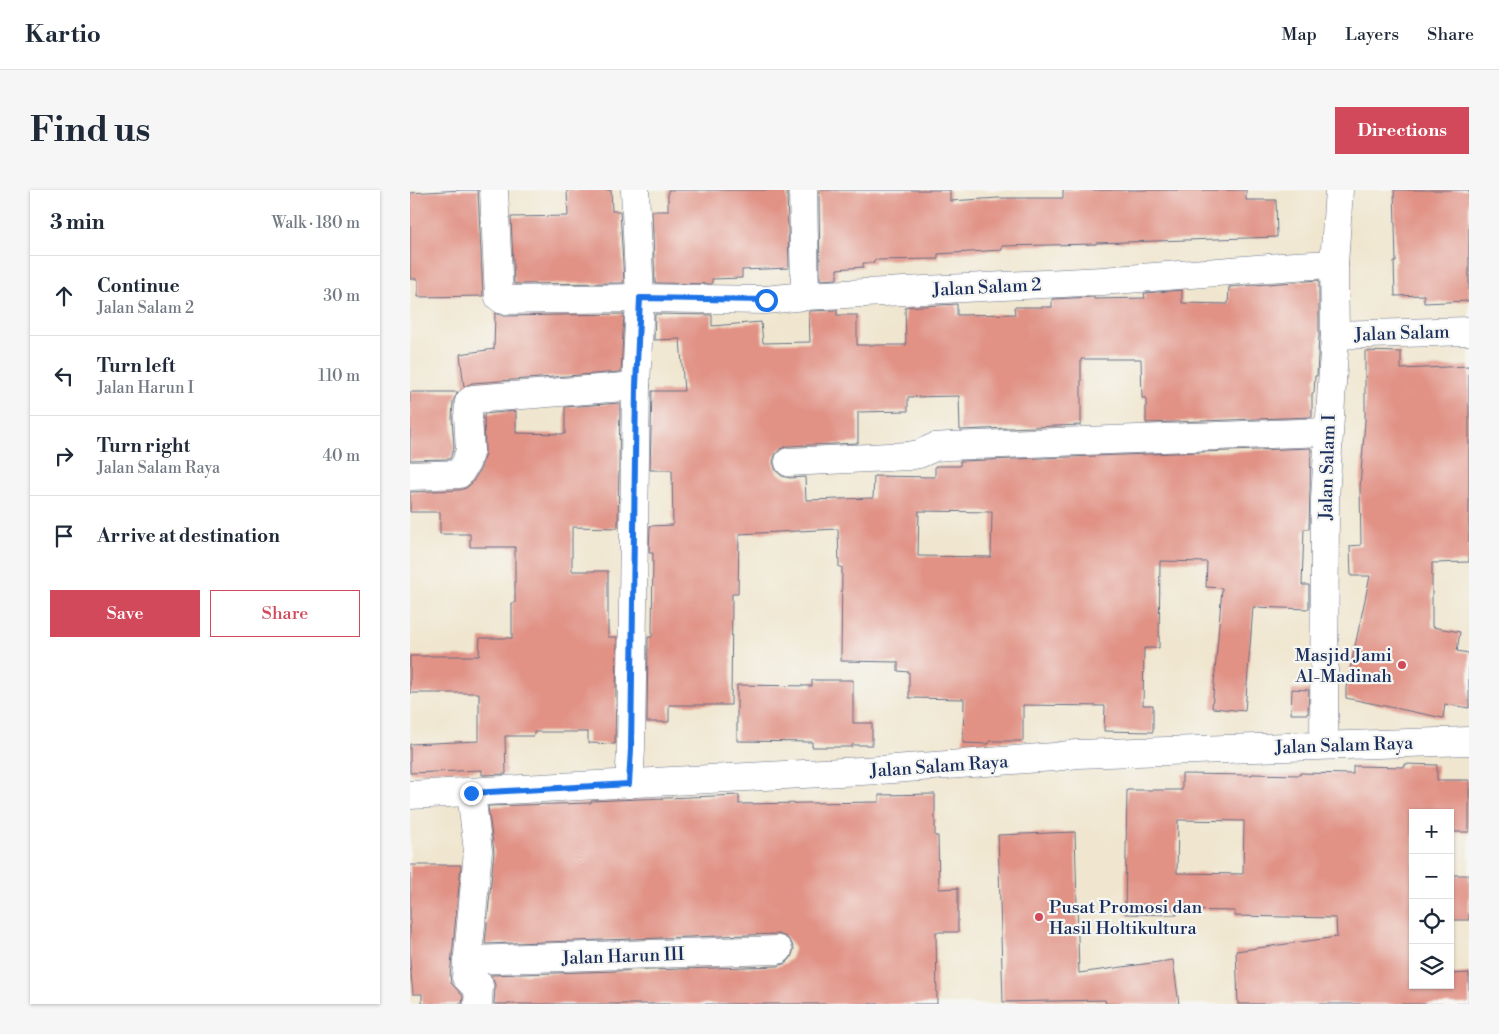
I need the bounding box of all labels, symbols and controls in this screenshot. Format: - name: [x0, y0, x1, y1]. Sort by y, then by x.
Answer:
- text: Kartio: [25, 20, 101, 50]
- text: Map: [1282, 23, 1317, 46]
- text: Layers: [1345, 23, 1399, 46]
- text: Share: [1427, 23, 1474, 46]
- button: Directions: [1335, 107, 1469, 154]
- text: Find us: [30, 109, 150, 152]
- text: 3 min: [50, 210, 105, 236]
- text: Walk · 180 m: [272, 213, 360, 233]
- street label: Jalan Salam 2: [931, 273, 1042, 302]
- text: Continue: [97, 274, 180, 298]
- icon: ahead: [50, 282, 78, 310]
- text: 30 m: [323, 286, 360, 306]
- route start: [755, 289, 778, 312]
- text: Jalan Salam 2: [97, 298, 194, 318]
- street label: Jalan Salam: [1353, 320, 1450, 347]
- text: Turn left: [97, 354, 176, 378]
- icon: left: [50, 362, 78, 390]
- text: 110 m: [318, 366, 360, 386]
- text: Jalan Harun I: [97, 378, 194, 398]
- street label: Jalan Salam I: [1314, 414, 1341, 521]
- text: Turn right: [97, 434, 190, 458]
- icon: right: [50, 442, 78, 470]
- text: 40 m: [323, 446, 360, 466]
- text: Jalan Salam Raya: [97, 458, 220, 478]
- icon: arrive: [50, 522, 78, 550]
- text: Arrive at destination: [97, 524, 280, 548]
- button: Save: [50, 590, 200, 637]
- button: Share: [210, 590, 360, 637]
- place label: Masjid Jami Al-Madinah: [1294, 644, 1392, 688]
- marker: Masjid Jami Al-Madinah: [1396, 659, 1408, 671]
- street label: Jalan Salam Raya: [1273, 732, 1415, 759]
- street label: Jalan Salam Raya: [868, 750, 1010, 783]
- route end: [460, 782, 483, 805]
- map controls: [1409, 809, 1454, 989]
- button: +: [1409, 809, 1454, 854]
- button: −: [1409, 854, 1454, 899]
- place label: Pusat Promosi dan Hasil Holtikultura: [1049, 896, 1203, 940]
- button: locate: [1409, 899, 1454, 944]
- marker: Pusat Promosi dan Hasil Holtikultura: [1033, 911, 1045, 923]
- street label: Jalan Harun III: [560, 943, 685, 970]
- button: layers: [1409, 944, 1454, 989]

